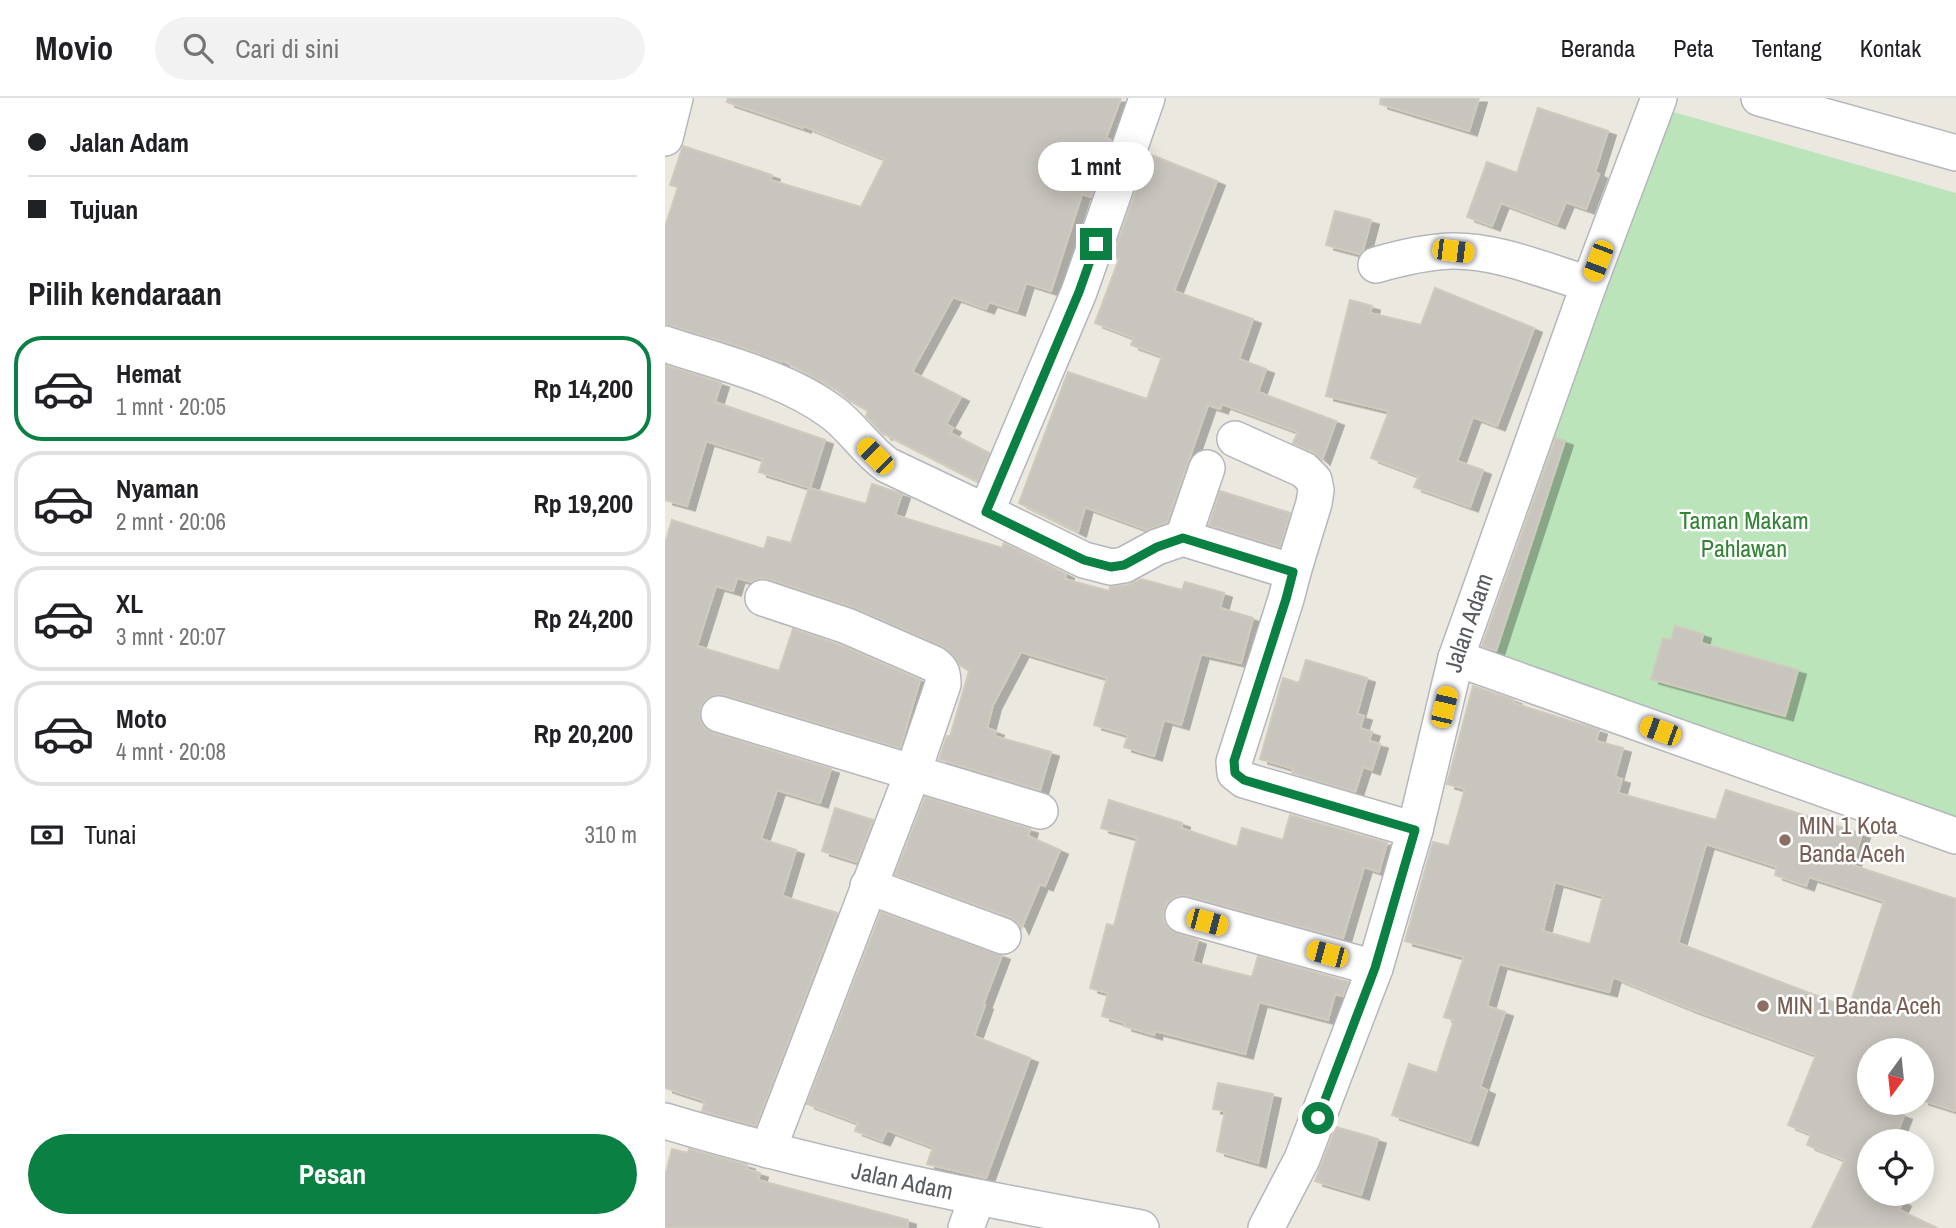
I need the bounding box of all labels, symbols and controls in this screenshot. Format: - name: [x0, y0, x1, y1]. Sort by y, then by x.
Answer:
- search box: [155, 17, 645, 80]
- text: Movio: [35, 26, 113, 70]
- icon: search: [179, 29, 217, 67]
- text: Cari di sini: [235, 31, 339, 66]
- text: Beranda: [1561, 32, 1635, 64]
- text: Peta: [1673, 32, 1714, 64]
- text: Tentang: [1752, 32, 1822, 64]
- text: Kontak: [1860, 32, 1921, 64]
- text: Jalan Adam: [70, 125, 189, 160]
- callout: 1 mnt: [1038, 142, 1154, 192]
- text: 1 mnt: [1071, 151, 1121, 182]
- text: Tujuan: [70, 192, 138, 227]
- route end: [1080, 228, 1112, 260]
- car: [1431, 238, 1476, 264]
- car: [1581, 238, 1616, 284]
- text: Pilih kendaraan: [28, 272, 222, 315]
- text: Hemat: [116, 356, 181, 391]
- icon: car: [32, 357, 95, 420]
- text: Rp 14,200: [533, 371, 633, 406]
- text: 1 mnt · 20:05: [116, 391, 226, 422]
- car: [853, 434, 898, 478]
- text: Nyaman: [116, 471, 199, 506]
- icon: car: [32, 472, 95, 535]
- text: Rp 19,200: [533, 486, 633, 521]
- park label: Taman Makam Pahlawan: [1679, 504, 1809, 564]
- text: 2 mnt · 20:06: [116, 506, 226, 537]
- street label: Jalan Adam: [1436, 569, 1500, 675]
- text: XL: [116, 586, 143, 621]
- icon: car: [32, 587, 95, 650]
- text: Rp 24,200: [533, 601, 633, 636]
- text: 3 mnt · 20:07: [116, 621, 226, 652]
- car: [1430, 684, 1459, 730]
- text: Moto: [116, 701, 167, 736]
- icon: car: [32, 702, 95, 765]
- car: [1637, 714, 1684, 748]
- text: Rp 20,200: [533, 716, 633, 751]
- text: 4 mnt · 20:08: [116, 736, 226, 767]
- place label: MIN 1 Kota Banda Aceh: [1799, 809, 1905, 869]
- icon: cash: [28, 816, 66, 854]
- text: Tunai: [84, 817, 137, 852]
- text: 310 m: [585, 819, 637, 850]
- marker: MIN 1 Kota Banda Aceh: [1777, 832, 1793, 848]
- car: [1184, 906, 1231, 938]
- car: [1304, 938, 1351, 970]
- place label: MIN 1 Banda Aceh: [1777, 989, 1941, 1021]
- marker: MIN 1 Banda Aceh: [1755, 998, 1771, 1014]
- north arrow: [1857, 1038, 1934, 1115]
- map controls: [1857, 1038, 1934, 1206]
- route start: [1302, 1102, 1334, 1134]
- button: locate: [1857, 1129, 1934, 1206]
- button: Pesan: [28, 1134, 637, 1214]
- street label: Jalan Adam: [849, 1154, 956, 1207]

